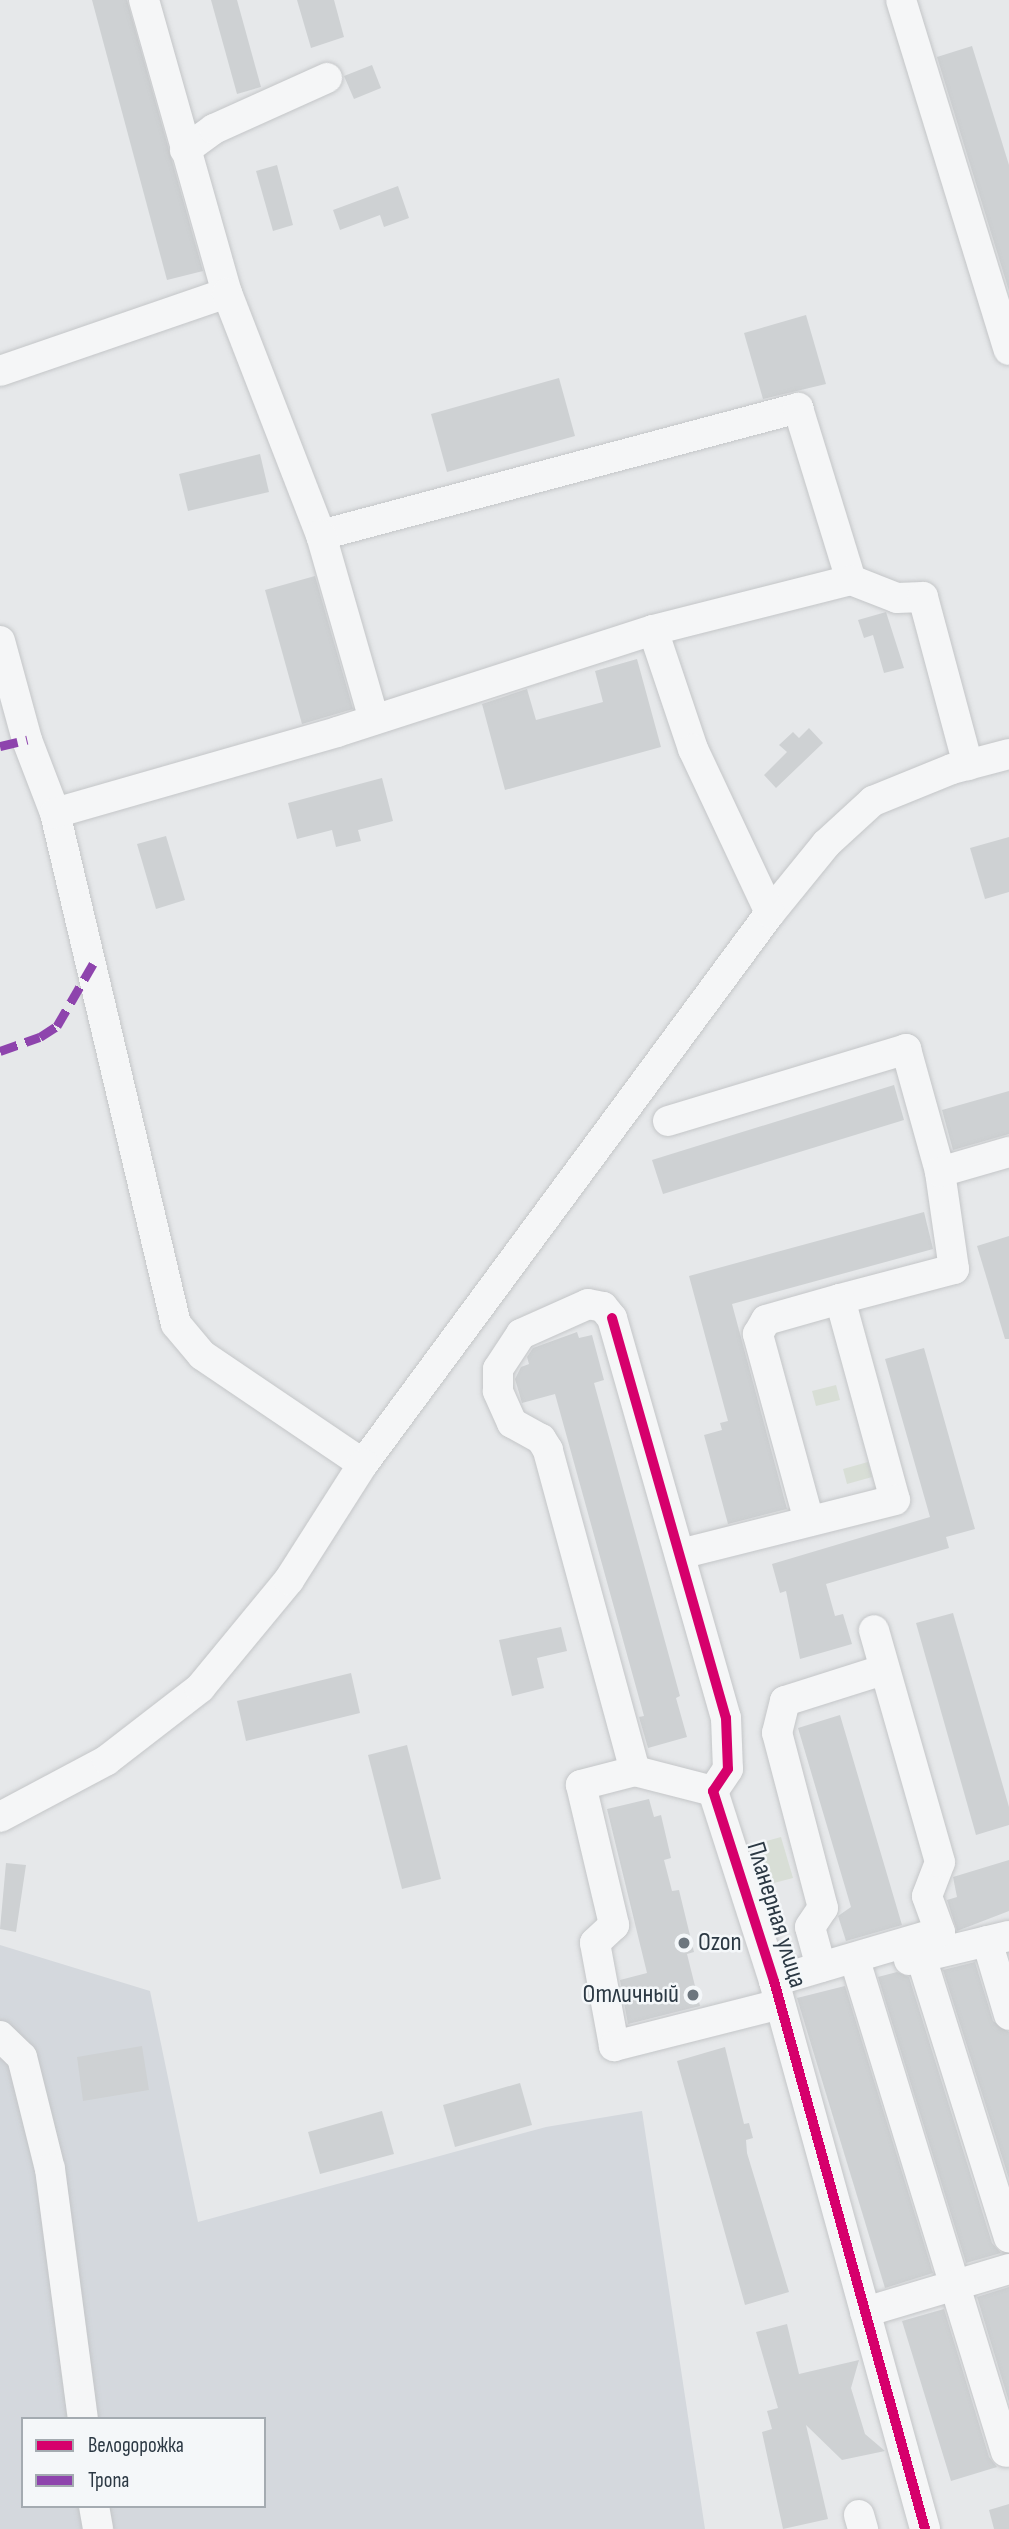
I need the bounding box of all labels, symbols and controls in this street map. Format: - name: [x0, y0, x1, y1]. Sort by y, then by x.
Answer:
- street label: Планерная улица: [739, 1838, 813, 1992]
- place label: Ozon: [698, 1927, 742, 1959]
- marker: Ozon: [676, 1935, 692, 1951]
- place label: Отличный: [583, 1979, 679, 2011]
- marker: Отличный: [685, 1987, 701, 2003]
- legend: [21, 2417, 266, 2508]
- text: Велодорожка: [88, 2433, 184, 2458]
- text: Тропа: [88, 2468, 129, 2493]

